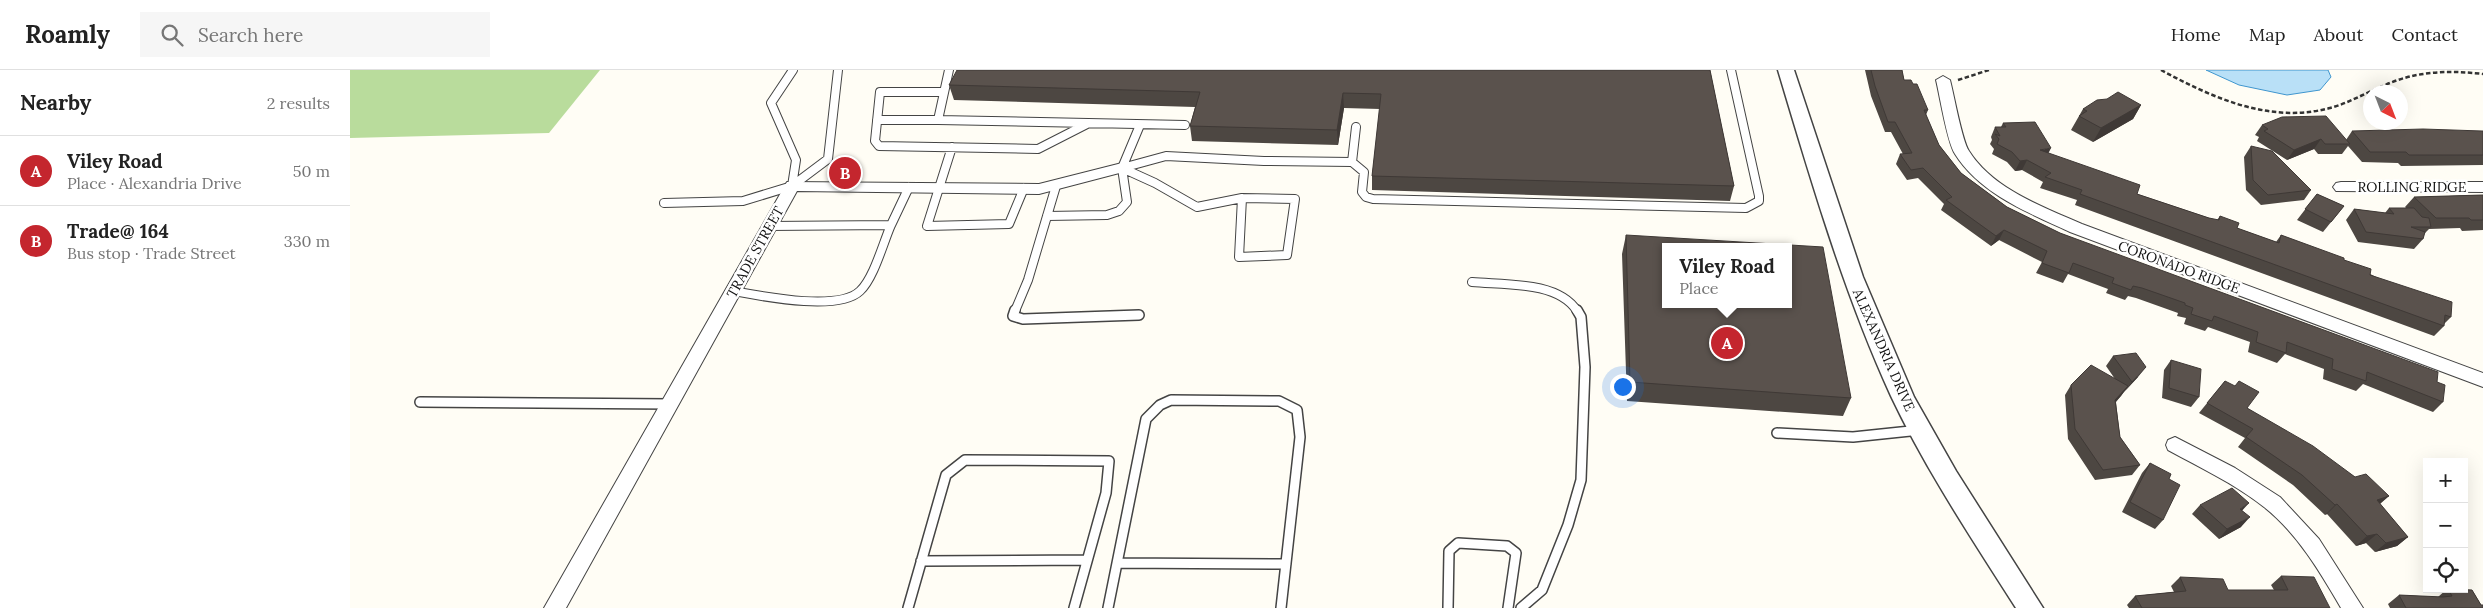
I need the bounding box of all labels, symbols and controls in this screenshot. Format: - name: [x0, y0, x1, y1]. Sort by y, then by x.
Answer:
- search box: [140, 12, 490, 57]
- text: Roamly: [25, 19, 110, 50]
- icon: search: [158, 21, 186, 49]
- text: Search here: [198, 23, 303, 47]
- text: Home: [2171, 23, 2221, 46]
- text: Map: [2249, 23, 2285, 46]
- text: About: [2313, 23, 2363, 46]
- text: Contact: [2391, 23, 2458, 46]
- north arrow: [2363, 85, 2408, 130]
- text: Nearby: [20, 89, 91, 116]
- text: 2 results: [267, 93, 330, 113]
- text: Viley Road: [67, 149, 163, 173]
- pin: B: [829, 154, 861, 192]
- text: A: [31, 161, 41, 181]
- text: 50 m: [293, 161, 330, 181]
- text: Place · Alexandria Drive: [67, 173, 242, 193]
- street label: ROLLING RIDGE: [2358, 178, 2467, 196]
- street label: TRADE STREET: [722, 203, 788, 301]
- text: Trade@ 164: [67, 219, 169, 243]
- text: B: [31, 231, 41, 251]
- text: 330 m: [284, 231, 330, 251]
- street label: CORONADO RIDGE: [2116, 237, 2243, 298]
- text: Bus stop · Trade Street: [67, 243, 236, 263]
- popup: [1662, 243, 1792, 308]
- text: Viley Road: [1679, 254, 1775, 278]
- text: Place: [1679, 278, 1719, 298]
- street label: ALEXANDRIA DRIVE: [1848, 285, 1919, 414]
- pin: A: [1711, 324, 1743, 362]
- your location: [1610, 374, 1636, 400]
- map controls: [2423, 458, 2468, 593]
- button: +: [2423, 458, 2468, 503]
- button: −: [2423, 503, 2468, 548]
- button: locate: [2423, 548, 2468, 593]

